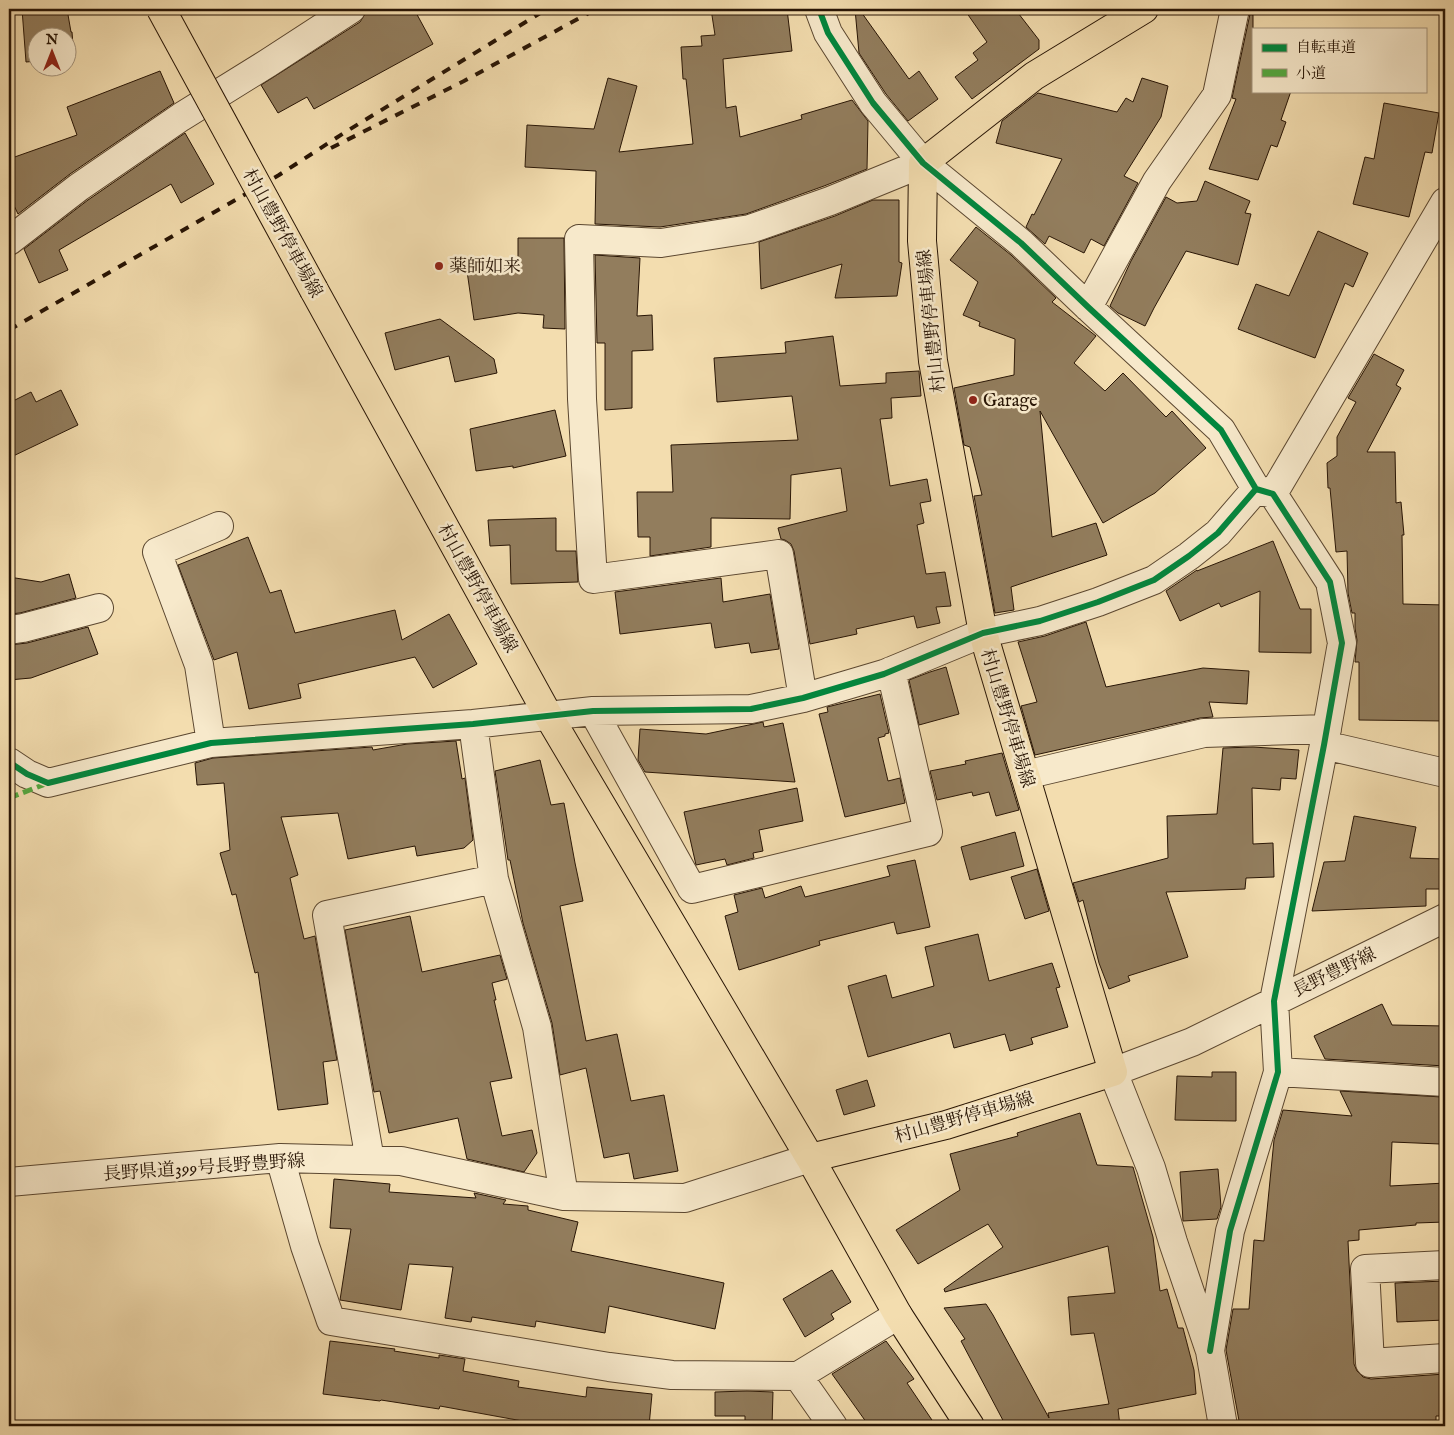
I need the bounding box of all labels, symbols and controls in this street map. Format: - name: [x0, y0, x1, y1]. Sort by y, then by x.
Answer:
- north arrow: [28, 28, 78, 78]
- legend: [1252, 28, 1426, 92]
- text: N: [45, 31, 58, 49]
- text: 自転車道: [1296, 38, 1356, 57]
- text: 小道: [1296, 64, 1326, 83]
- street label: 村山豊野停車場線: [237, 165, 327, 302]
- street label: 村山豊野停車場線: [914, 248, 951, 394]
- place label: 薬師如来: [449, 256, 521, 279]
- marker: 薬師如来: [433, 260, 445, 272]
- place label: Garage: [983, 390, 1038, 413]
- marker: Garage: [967, 394, 979, 406]
- street label: 村山豊野停車場線: [432, 520, 522, 657]
- street label: 村山豊野停車場線: [975, 646, 1039, 791]
- street label: 長野豊野線: [1289, 943, 1380, 1003]
- street label: 村山豊野停車場線: [892, 1088, 1037, 1149]
- street label: 長野県道399号長野豊野線: [102, 1150, 306, 1187]

